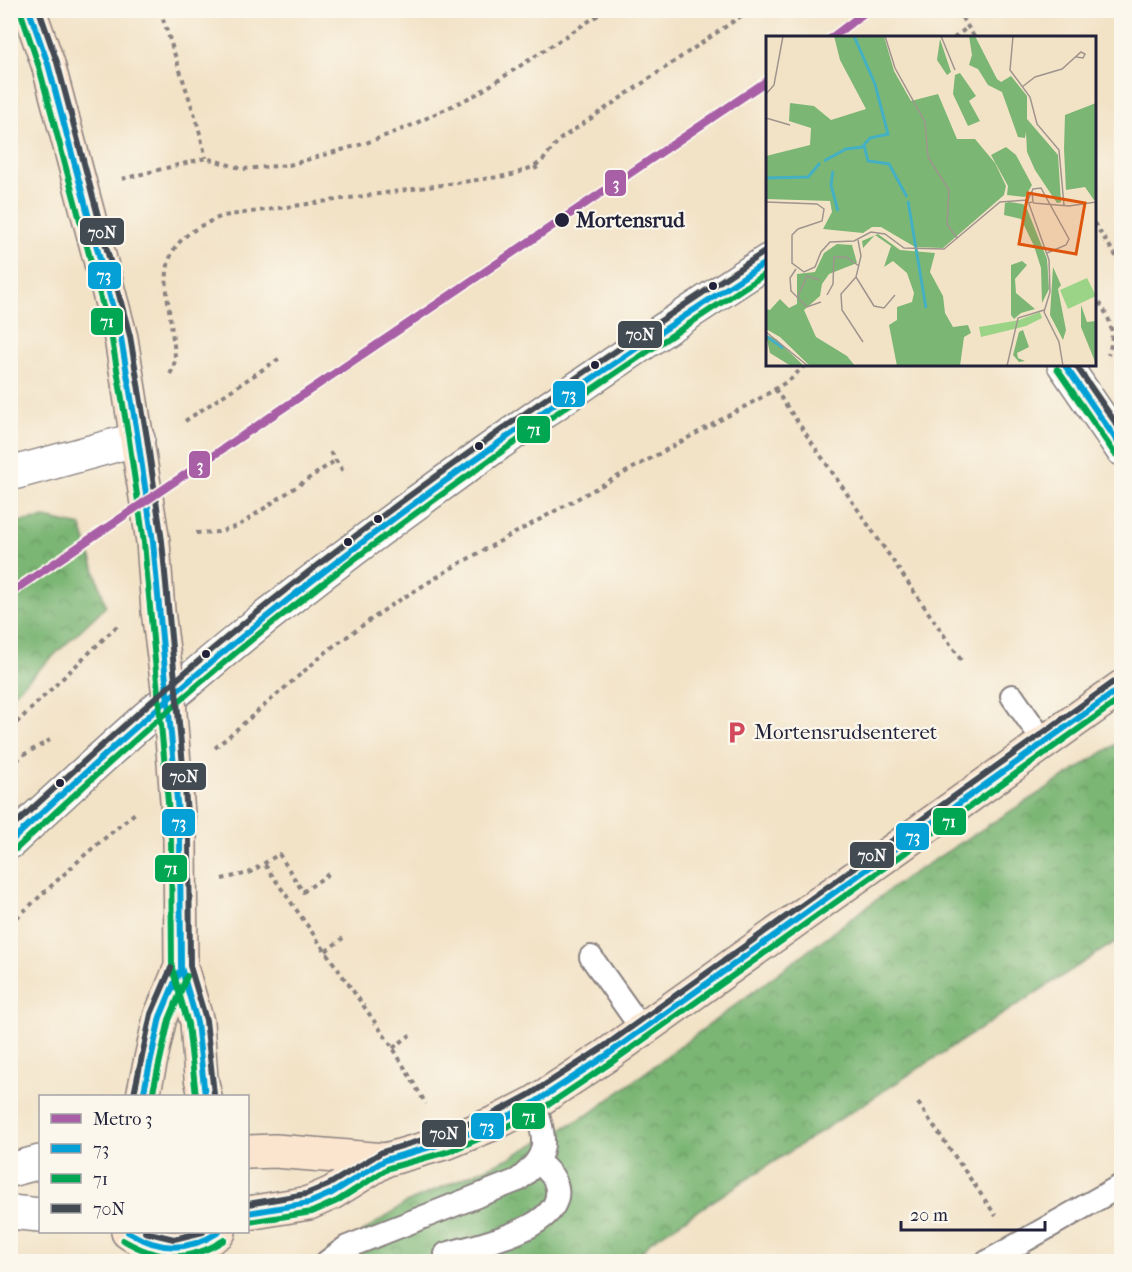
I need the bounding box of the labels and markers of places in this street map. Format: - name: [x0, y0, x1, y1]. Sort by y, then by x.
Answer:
- place label: Mortensrud: [575, 208, 685, 232]
- marker: Mortensrud: [553, 211, 571, 229]
- unlabelled marker: [707, 280, 719, 292]
- unlabelled marker: [589, 359, 601, 371]
- unlabelled marker: [473, 440, 485, 452]
- unlabelled marker: [372, 513, 384, 525]
- unlabelled marker: [342, 536, 354, 548]
- unlabelled marker: [200, 648, 212, 660]
- parking icon: Mortensrudsenteret: [723, 719, 749, 745]
- place label: Mortensrudsenteret: [754, 720, 938, 744]
- unlabelled marker: [54, 777, 66, 789]

